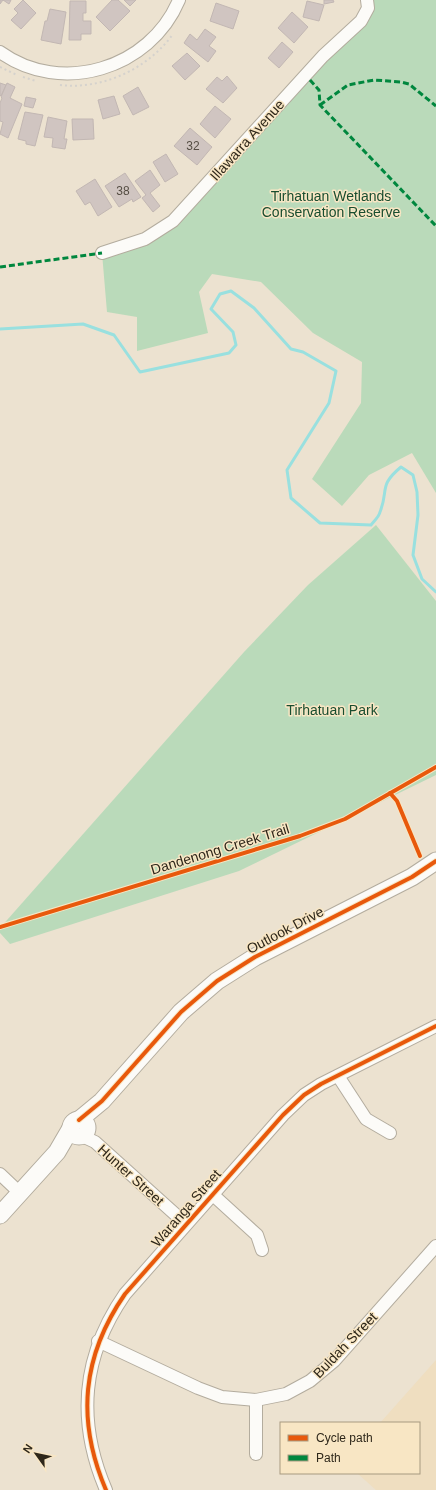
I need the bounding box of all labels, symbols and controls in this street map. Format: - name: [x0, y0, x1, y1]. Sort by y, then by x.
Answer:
- street label: Illawarra Avenue: [207, 96, 288, 184]
- house number: 32: [186, 139, 200, 153]
- house number: 38: [116, 184, 130, 198]
- park label: Tirhatuan Wetlands Conservation Reserve: [262, 188, 400, 220]
- park label: Tirhatuan Park: [286, 702, 379, 718]
- street label: Dandenong Creek Trail: [149, 820, 291, 878]
- street label: Outlook Drive: [244, 903, 326, 957]
- street label: Hunter Street: [95, 1141, 167, 1209]
- street label: Waranga Street: [148, 1166, 224, 1250]
- street label: Buldah Street: [310, 1309, 380, 1381]
- legend: [280, 1422, 420, 1474]
- text: Cycle path: [316, 1431, 373, 1445]
- north arrow: [16, 1434, 56, 1474]
- text: N: [20, 1442, 35, 1455]
- text: Path: [316, 1451, 341, 1465]

